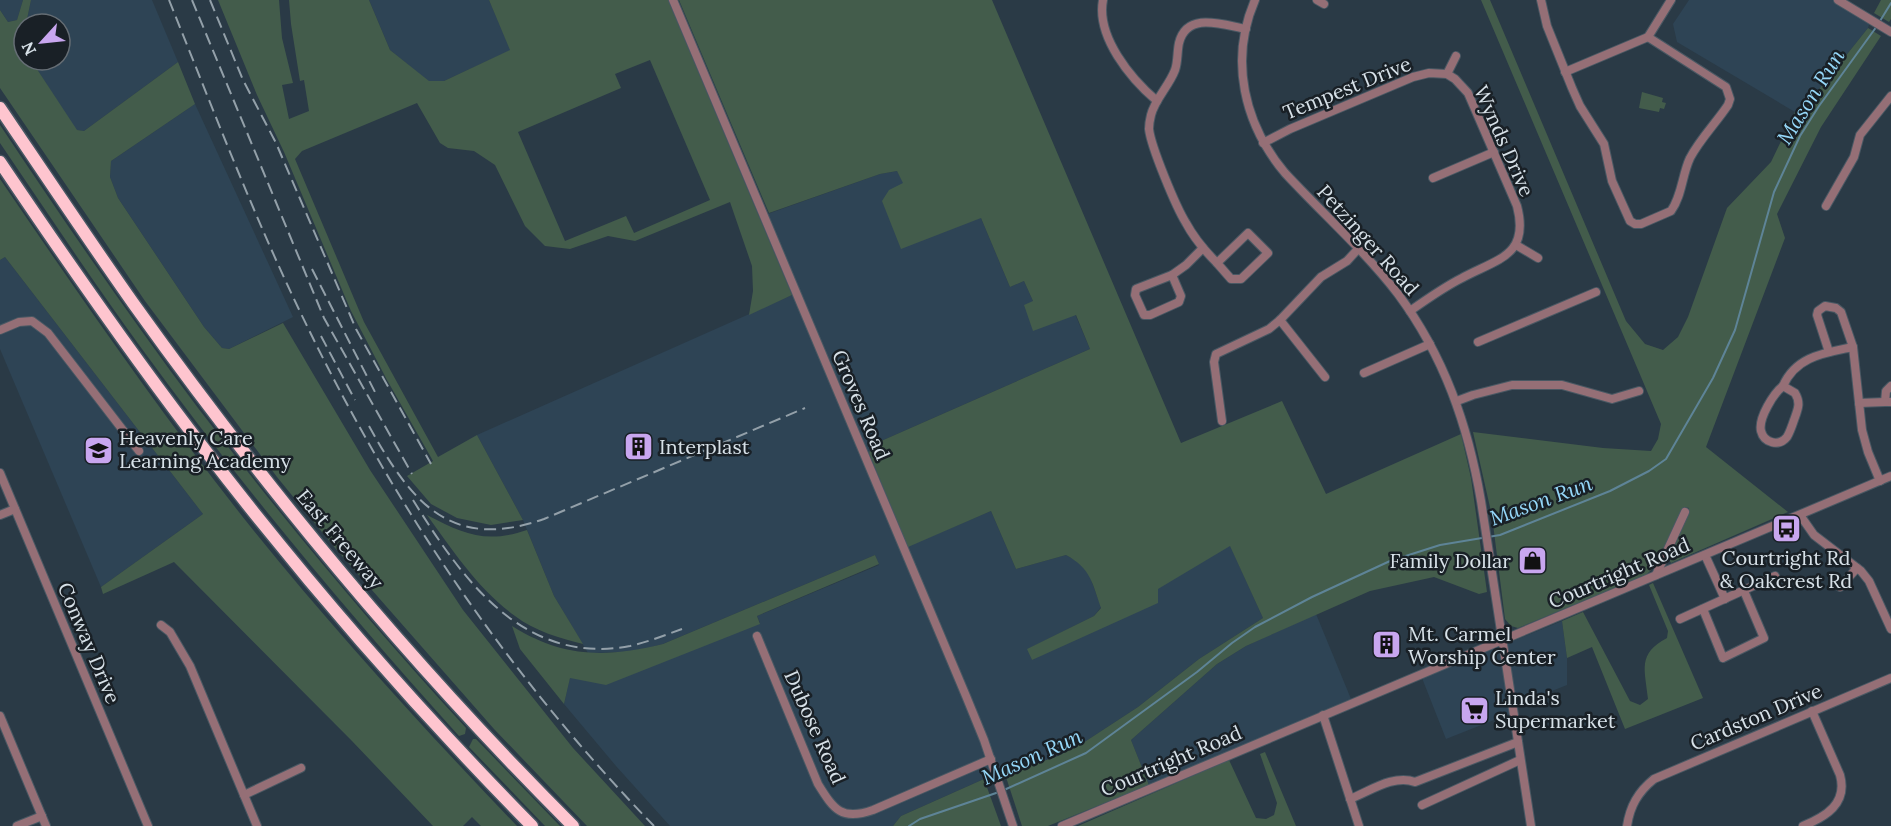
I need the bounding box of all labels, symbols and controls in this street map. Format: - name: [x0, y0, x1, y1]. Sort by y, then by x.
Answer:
- north arrow: [12, 12, 72, 72]
- text: N: [17, 39, 40, 59]
- water label: Mason Run: [1771, 44, 1851, 149]
- street label: Tempest Drive: [1279, 50, 1415, 125]
- street label: Wynds Drive: [1469, 81, 1540, 200]
- street label: Petzinger Road: [1312, 179, 1425, 300]
- street label: Groves Road: [827, 346, 896, 464]
- place label: Heavenly Care Learning Academy: [119, 425, 292, 473]
- building icon: Interplast: [622, 431, 654, 463]
- school or university icon: Heavenly Care Learning Academy: [82, 434, 114, 466]
- place label: Interplast: [659, 434, 750, 459]
- water label: Mason Run: [1486, 469, 1596, 532]
- street label: East Freeway: [291, 484, 390, 594]
- bus stop icon: Courtright Rd & Oakcrest Rd: [1770, 512, 1802, 544]
- street label: Courtright Road: [1544, 531, 1693, 614]
- shop icon: Family Dollar: [1516, 545, 1548, 577]
- place label: Courtright Rd & Oakcrest Rd: [1720, 545, 1852, 593]
- place label: Family Dollar: [1389, 548, 1511, 573]
- street label: Conway Drive: [53, 578, 126, 707]
- place label: Mt. Carmel Worship Center: [1408, 621, 1556, 669]
- building icon: Mt. Carmel Worship Center: [1371, 629, 1403, 661]
- street label: Dubose Road: [779, 666, 852, 788]
- street label: Cardston Drive: [1686, 677, 1826, 756]
- place label: Linda's Supermarket: [1495, 685, 1616, 733]
- supermarket icon: Linda's Supermarket: [1458, 694, 1490, 726]
- street label: Courtright Road: [1096, 719, 1245, 802]
- water label: Mason Run: [977, 722, 1086, 791]

